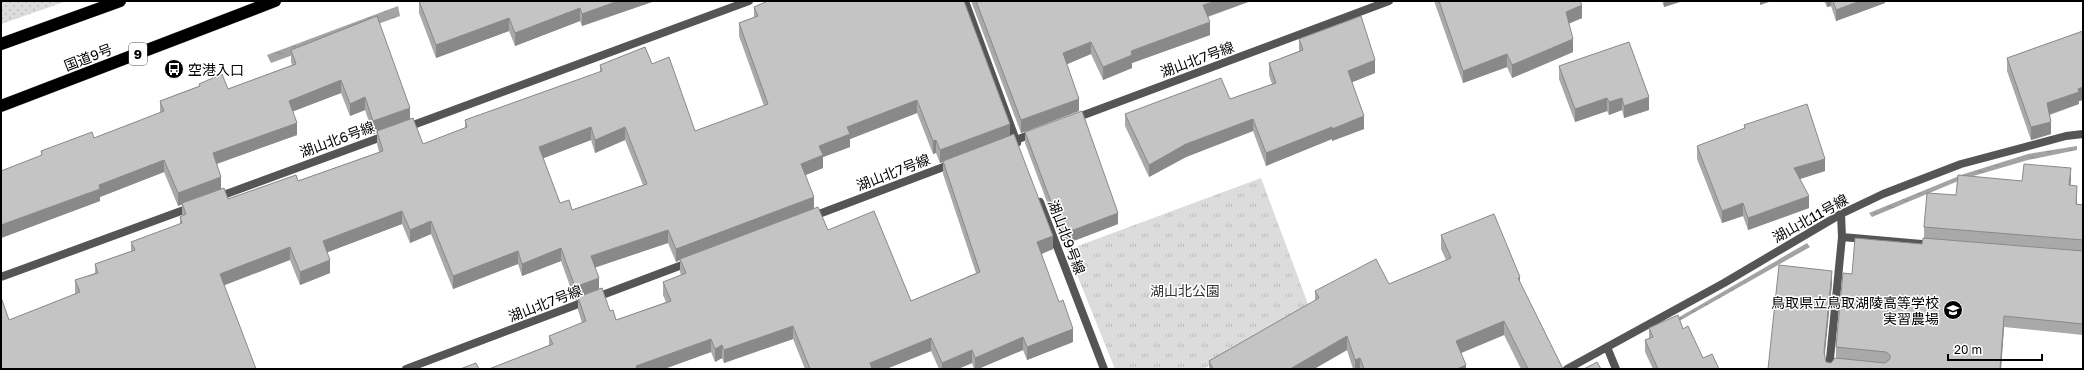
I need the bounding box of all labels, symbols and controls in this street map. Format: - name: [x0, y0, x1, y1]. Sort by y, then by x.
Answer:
- street label: 湖山北7号線: [1158, 38, 1236, 80]
- street label: 国道9号: [61, 40, 115, 74]
- road number: 9: [129, 43, 147, 65]
- bus stop icon: 空港入口: [163, 58, 185, 80]
- place label: 空港入口: [188, 61, 244, 78]
- street label: 湖山北6号線: [297, 118, 377, 160]
- street label: 湖山北7号線: [854, 150, 932, 194]
- street label: 湖山北11号線: [1769, 190, 1851, 246]
- street label: 湖山北9号線: [1045, 197, 1089, 277]
- street label: 湖山北7号線: [506, 281, 584, 325]
- park label: 湖山北公園: [1150, 282, 1220, 299]
- place label: 鳥取県立鳥取湖陵高等学校 実習農場: [1771, 294, 1939, 327]
- school or university icon: 鳥取県立鳥取湖陵高等学校 実習農場: [1942, 299, 1964, 321]
- scale bar: [1948, 336, 2042, 362]
- text: 20 m: [1954, 342, 1982, 357]

